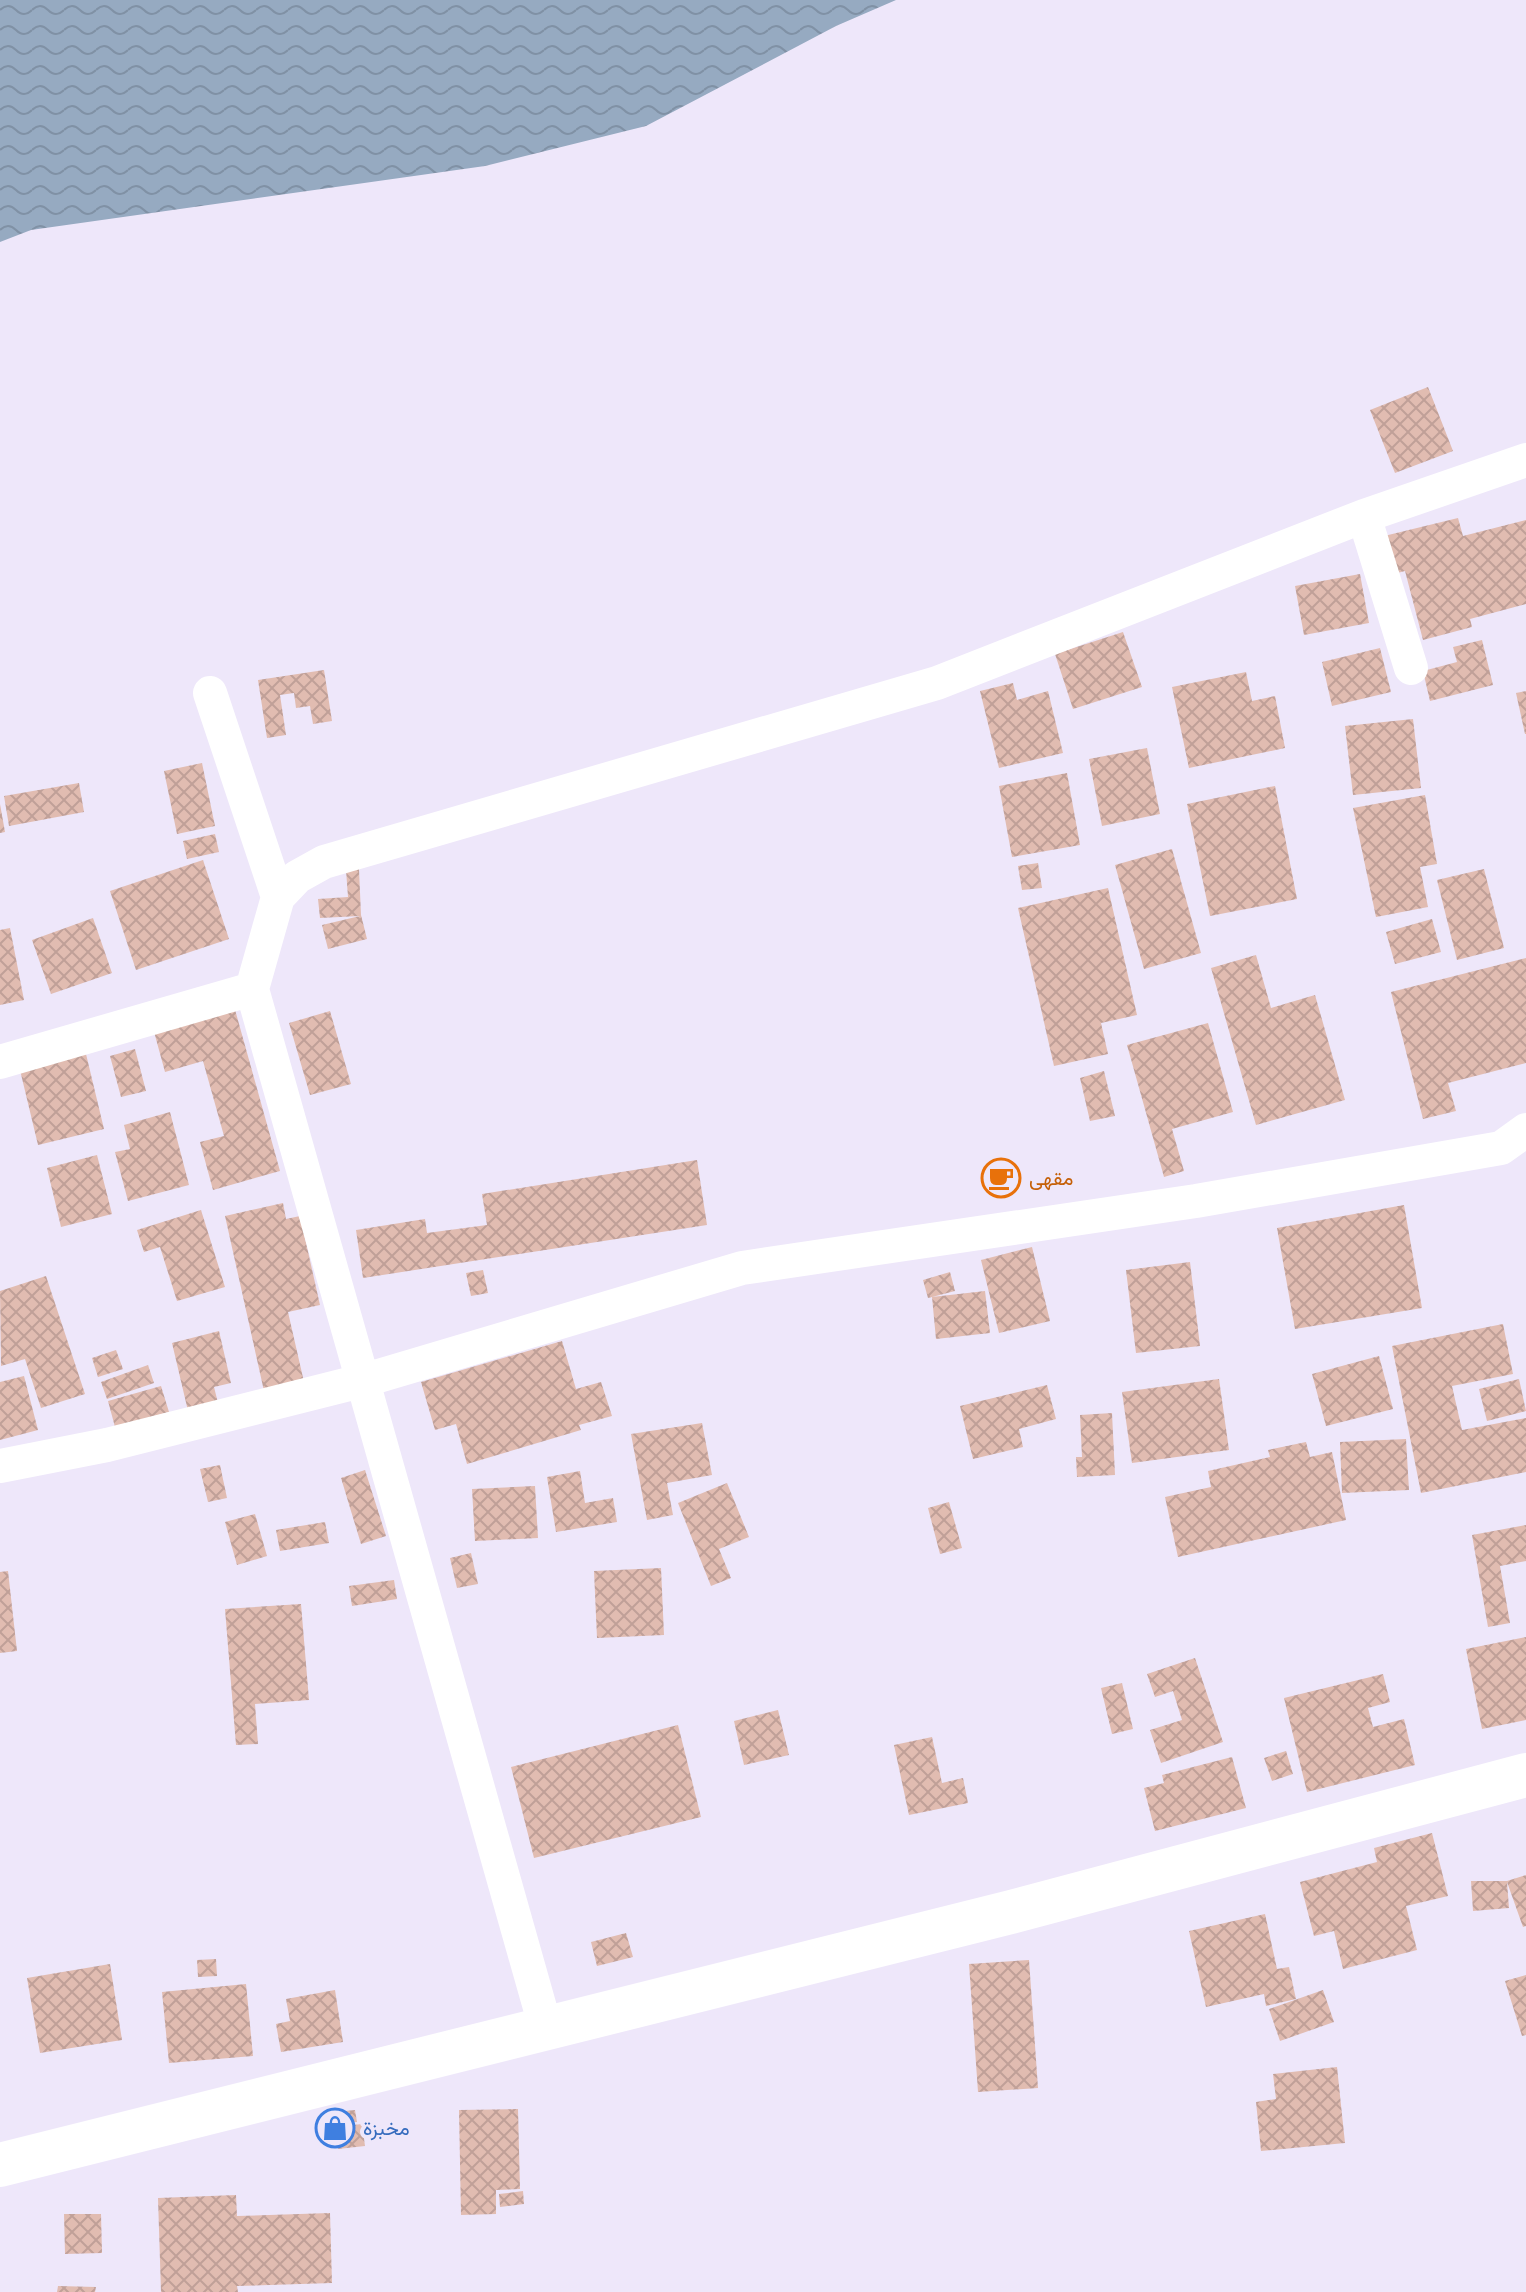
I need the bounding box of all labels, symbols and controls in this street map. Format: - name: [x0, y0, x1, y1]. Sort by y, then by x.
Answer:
- cafe icon: مقهى: [980, 1157, 1022, 1199]
- place label: مقهى: [1029, 1167, 1073, 1191]
- shop icon: مخبزة: [314, 2107, 356, 2149]
- place label: مخبزة: [363, 2117, 410, 2141]

